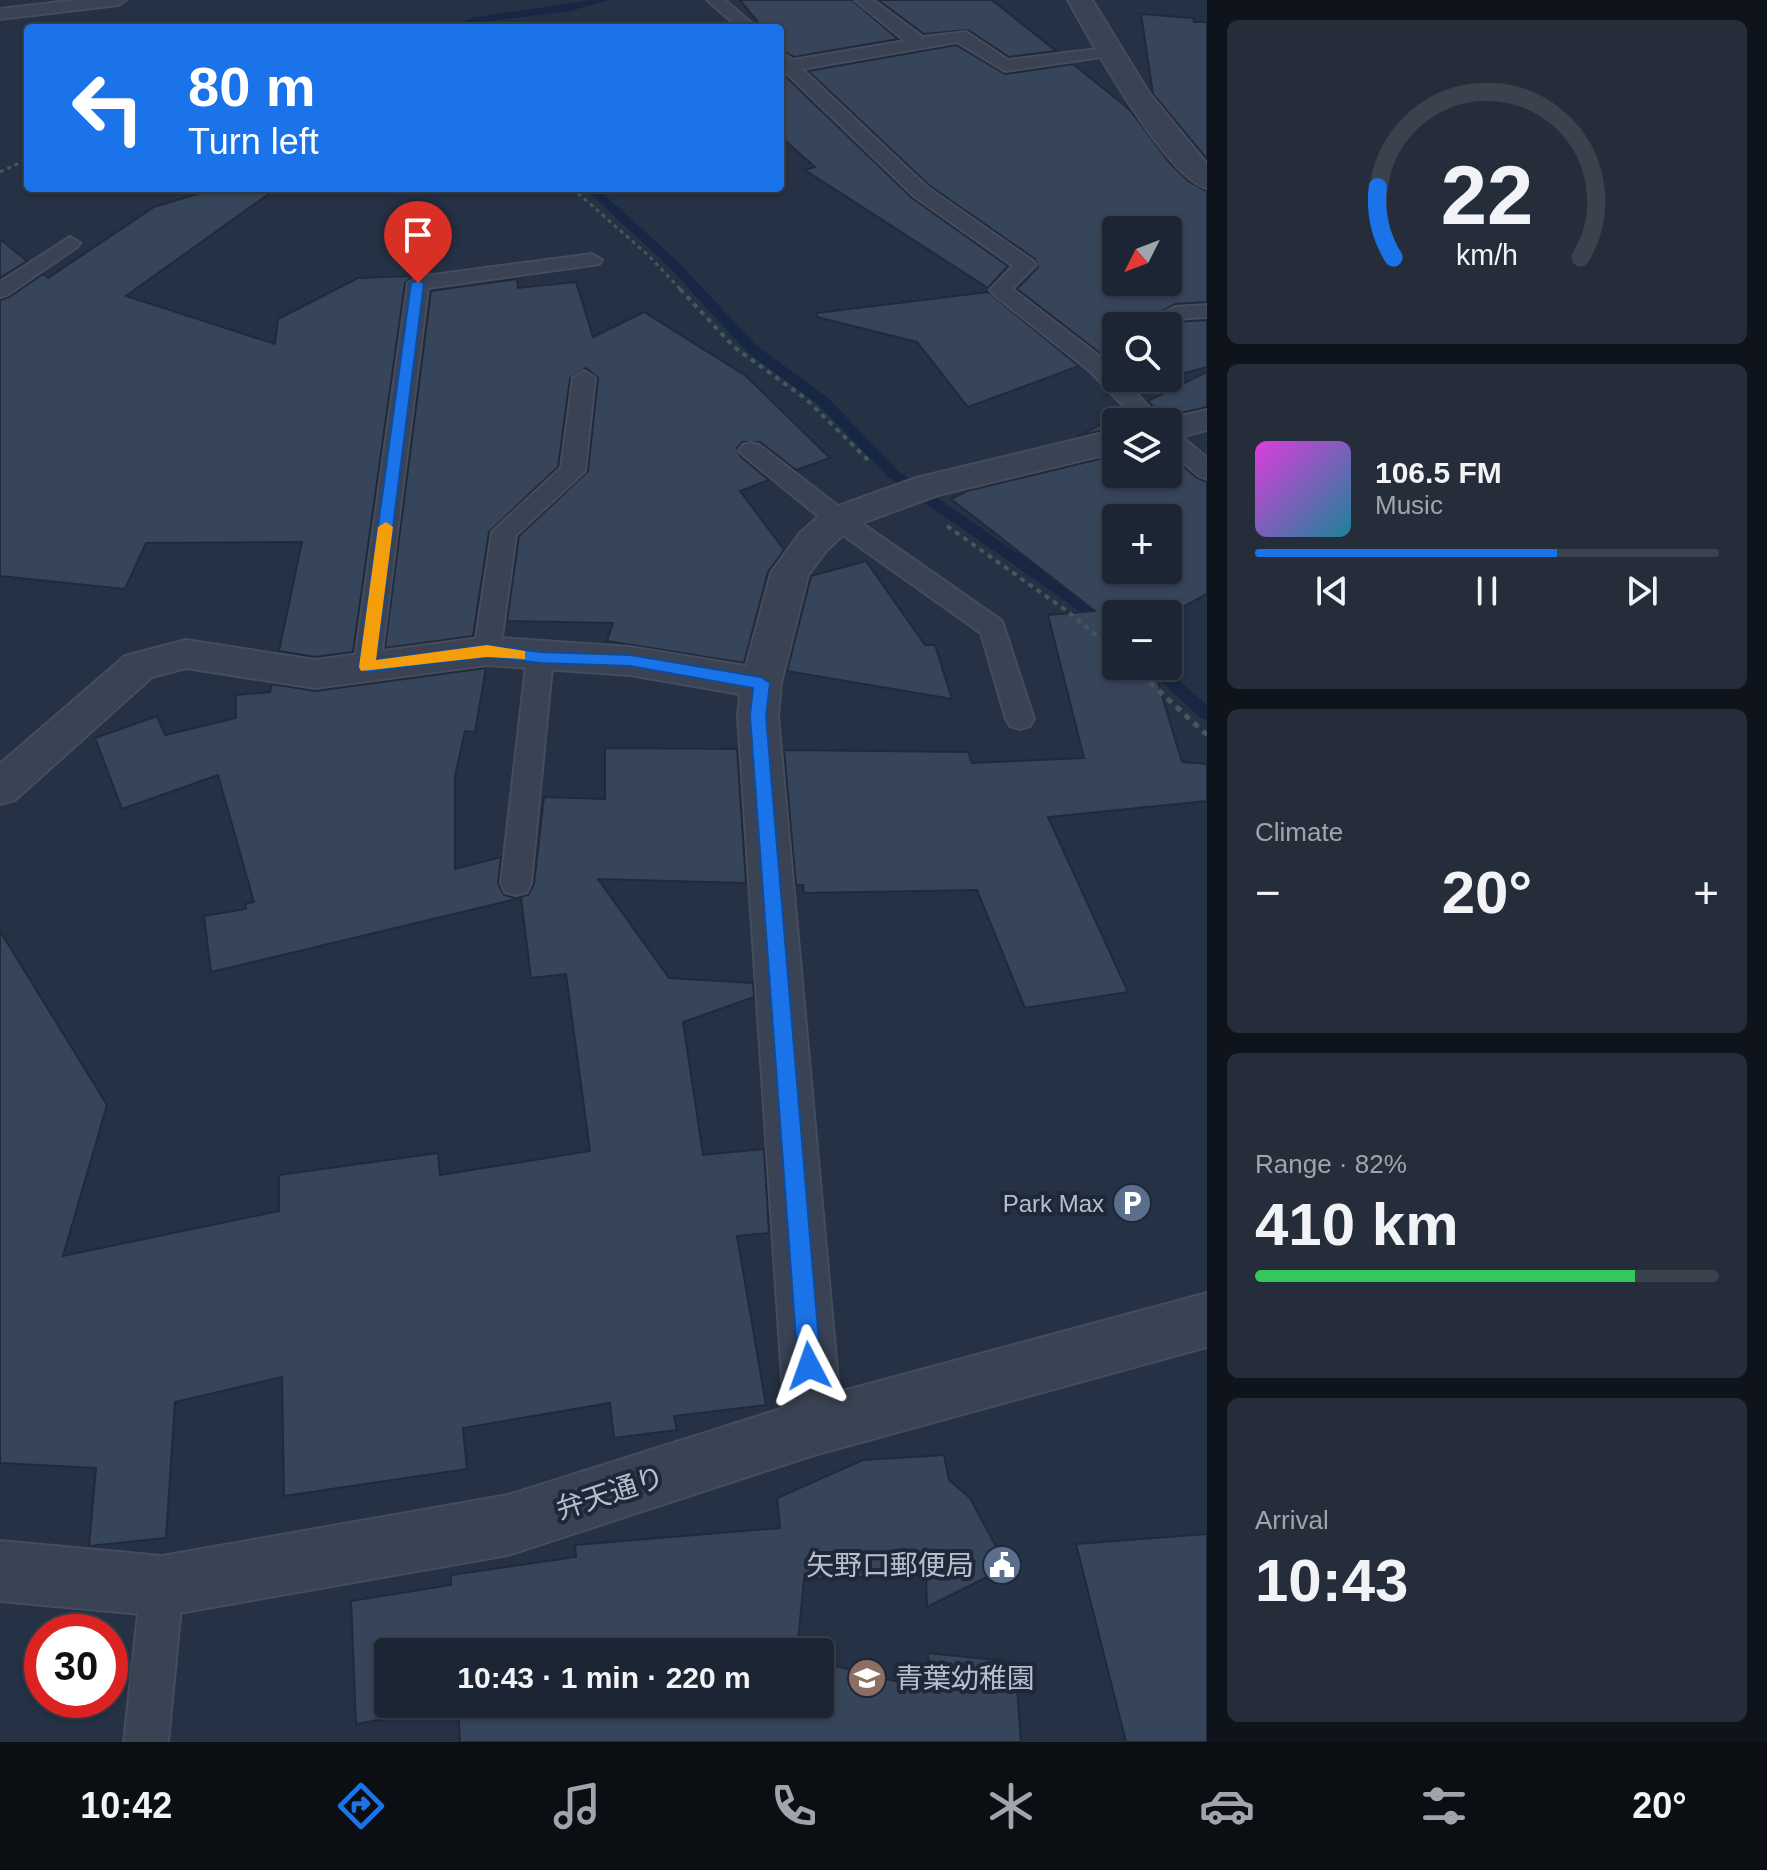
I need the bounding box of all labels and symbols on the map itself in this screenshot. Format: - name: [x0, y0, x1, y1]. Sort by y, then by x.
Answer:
- pin: [384, 201, 452, 283]
- north arrow: [1102, 216, 1182, 296]
- parking icon: Park Max: [1111, 1182, 1153, 1224]
- place label: Park Max: [1003, 1190, 1104, 1217]
- position arrow: [767, 1324, 851, 1408]
- street label: 弁天通り: [552, 1461, 668, 1525]
- public building icon: 矢野口郵便局: [981, 1544, 1023, 1586]
- place label: 矢野口郵便局: [806, 1550, 974, 1581]
- speed limit sign: 30: [24, 1614, 128, 1718]
- school or university icon: 青葉幼稚園: [846, 1657, 888, 1699]
- place label: 青葉幼稚園: [895, 1663, 1035, 1694]

